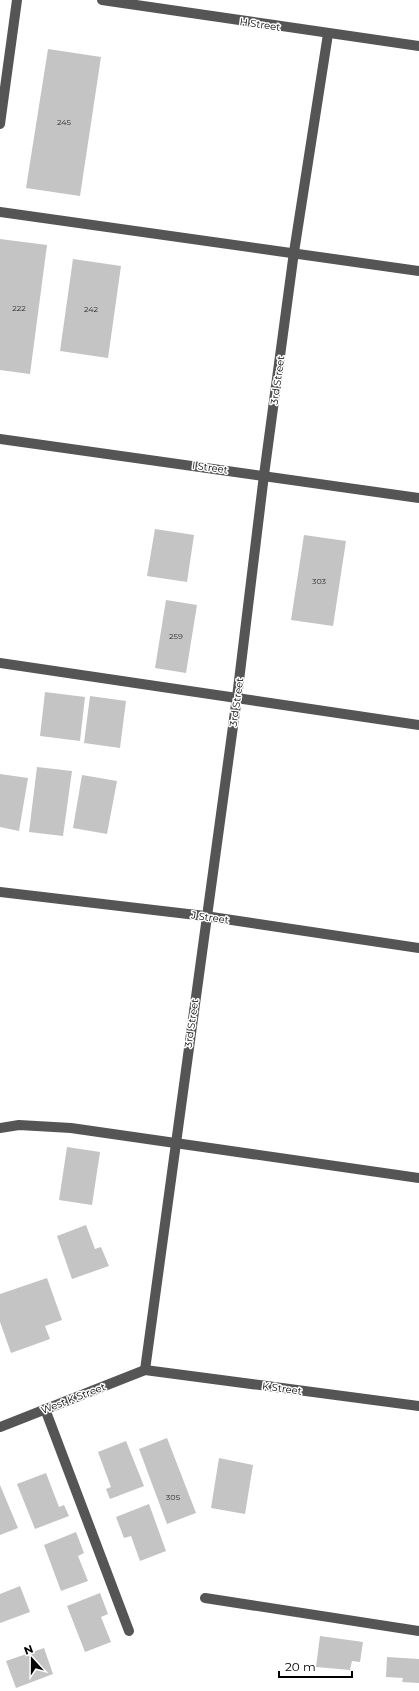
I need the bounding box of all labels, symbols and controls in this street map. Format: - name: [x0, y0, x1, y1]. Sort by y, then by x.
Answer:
- street label: H Street: [239, 15, 281, 34]
- house number: 245: [57, 117, 72, 127]
- house number: 222: [12, 303, 26, 313]
- house number: 242: [84, 304, 99, 314]
- street label: 3rd Street: [268, 355, 287, 405]
- street label: I Street: [191, 459, 229, 476]
- house number: 303: [312, 576, 327, 586]
- house number: 259: [169, 631, 183, 641]
- street label: 3rd Street: [227, 677, 246, 727]
- street label: J Street: [189, 908, 230, 927]
- street label: 3rd Street: [182, 998, 201, 1048]
- street label: K Street: [261, 1379, 303, 1398]
- street label: West K Street: [39, 1380, 107, 1417]
- house number: 305: [166, 1492, 181, 1502]
- north arrow: [12, 1639, 52, 1679]
- text: N: [22, 1642, 35, 1658]
- scale bar: [279, 1653, 352, 1679]
- text: 20 m: [285, 1659, 316, 1674]

